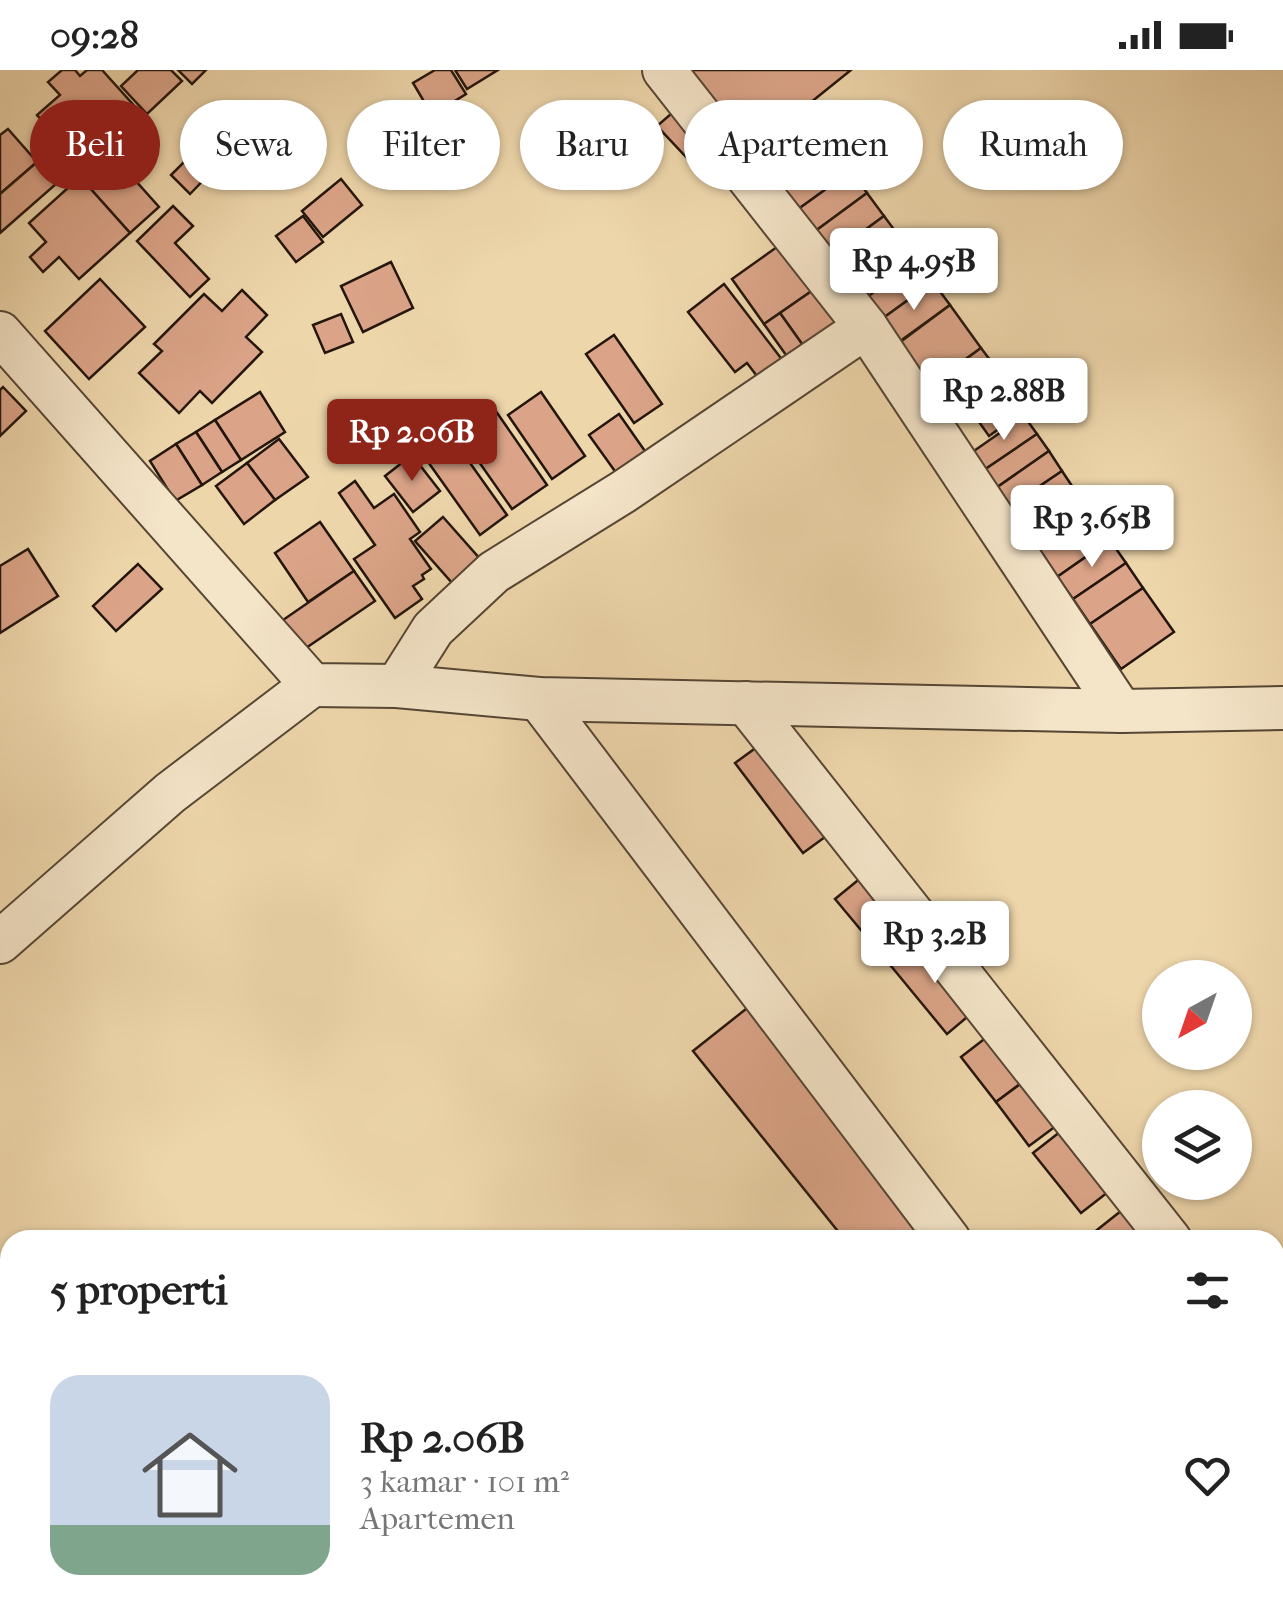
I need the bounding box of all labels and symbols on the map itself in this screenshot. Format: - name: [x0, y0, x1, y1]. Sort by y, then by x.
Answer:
- pin: Rp 4.95B: [811, 228, 1017, 313]
- pin: Rp 2.88B: [901, 358, 1107, 443]
- pin: Rp 2.06B: [309, 399, 515, 484]
- pin: Rp 3.65B: [989, 485, 1195, 570]
- pin: Rp 3.2B: [843, 901, 1027, 986]
- north arrow: [1142, 960, 1252, 1070]

